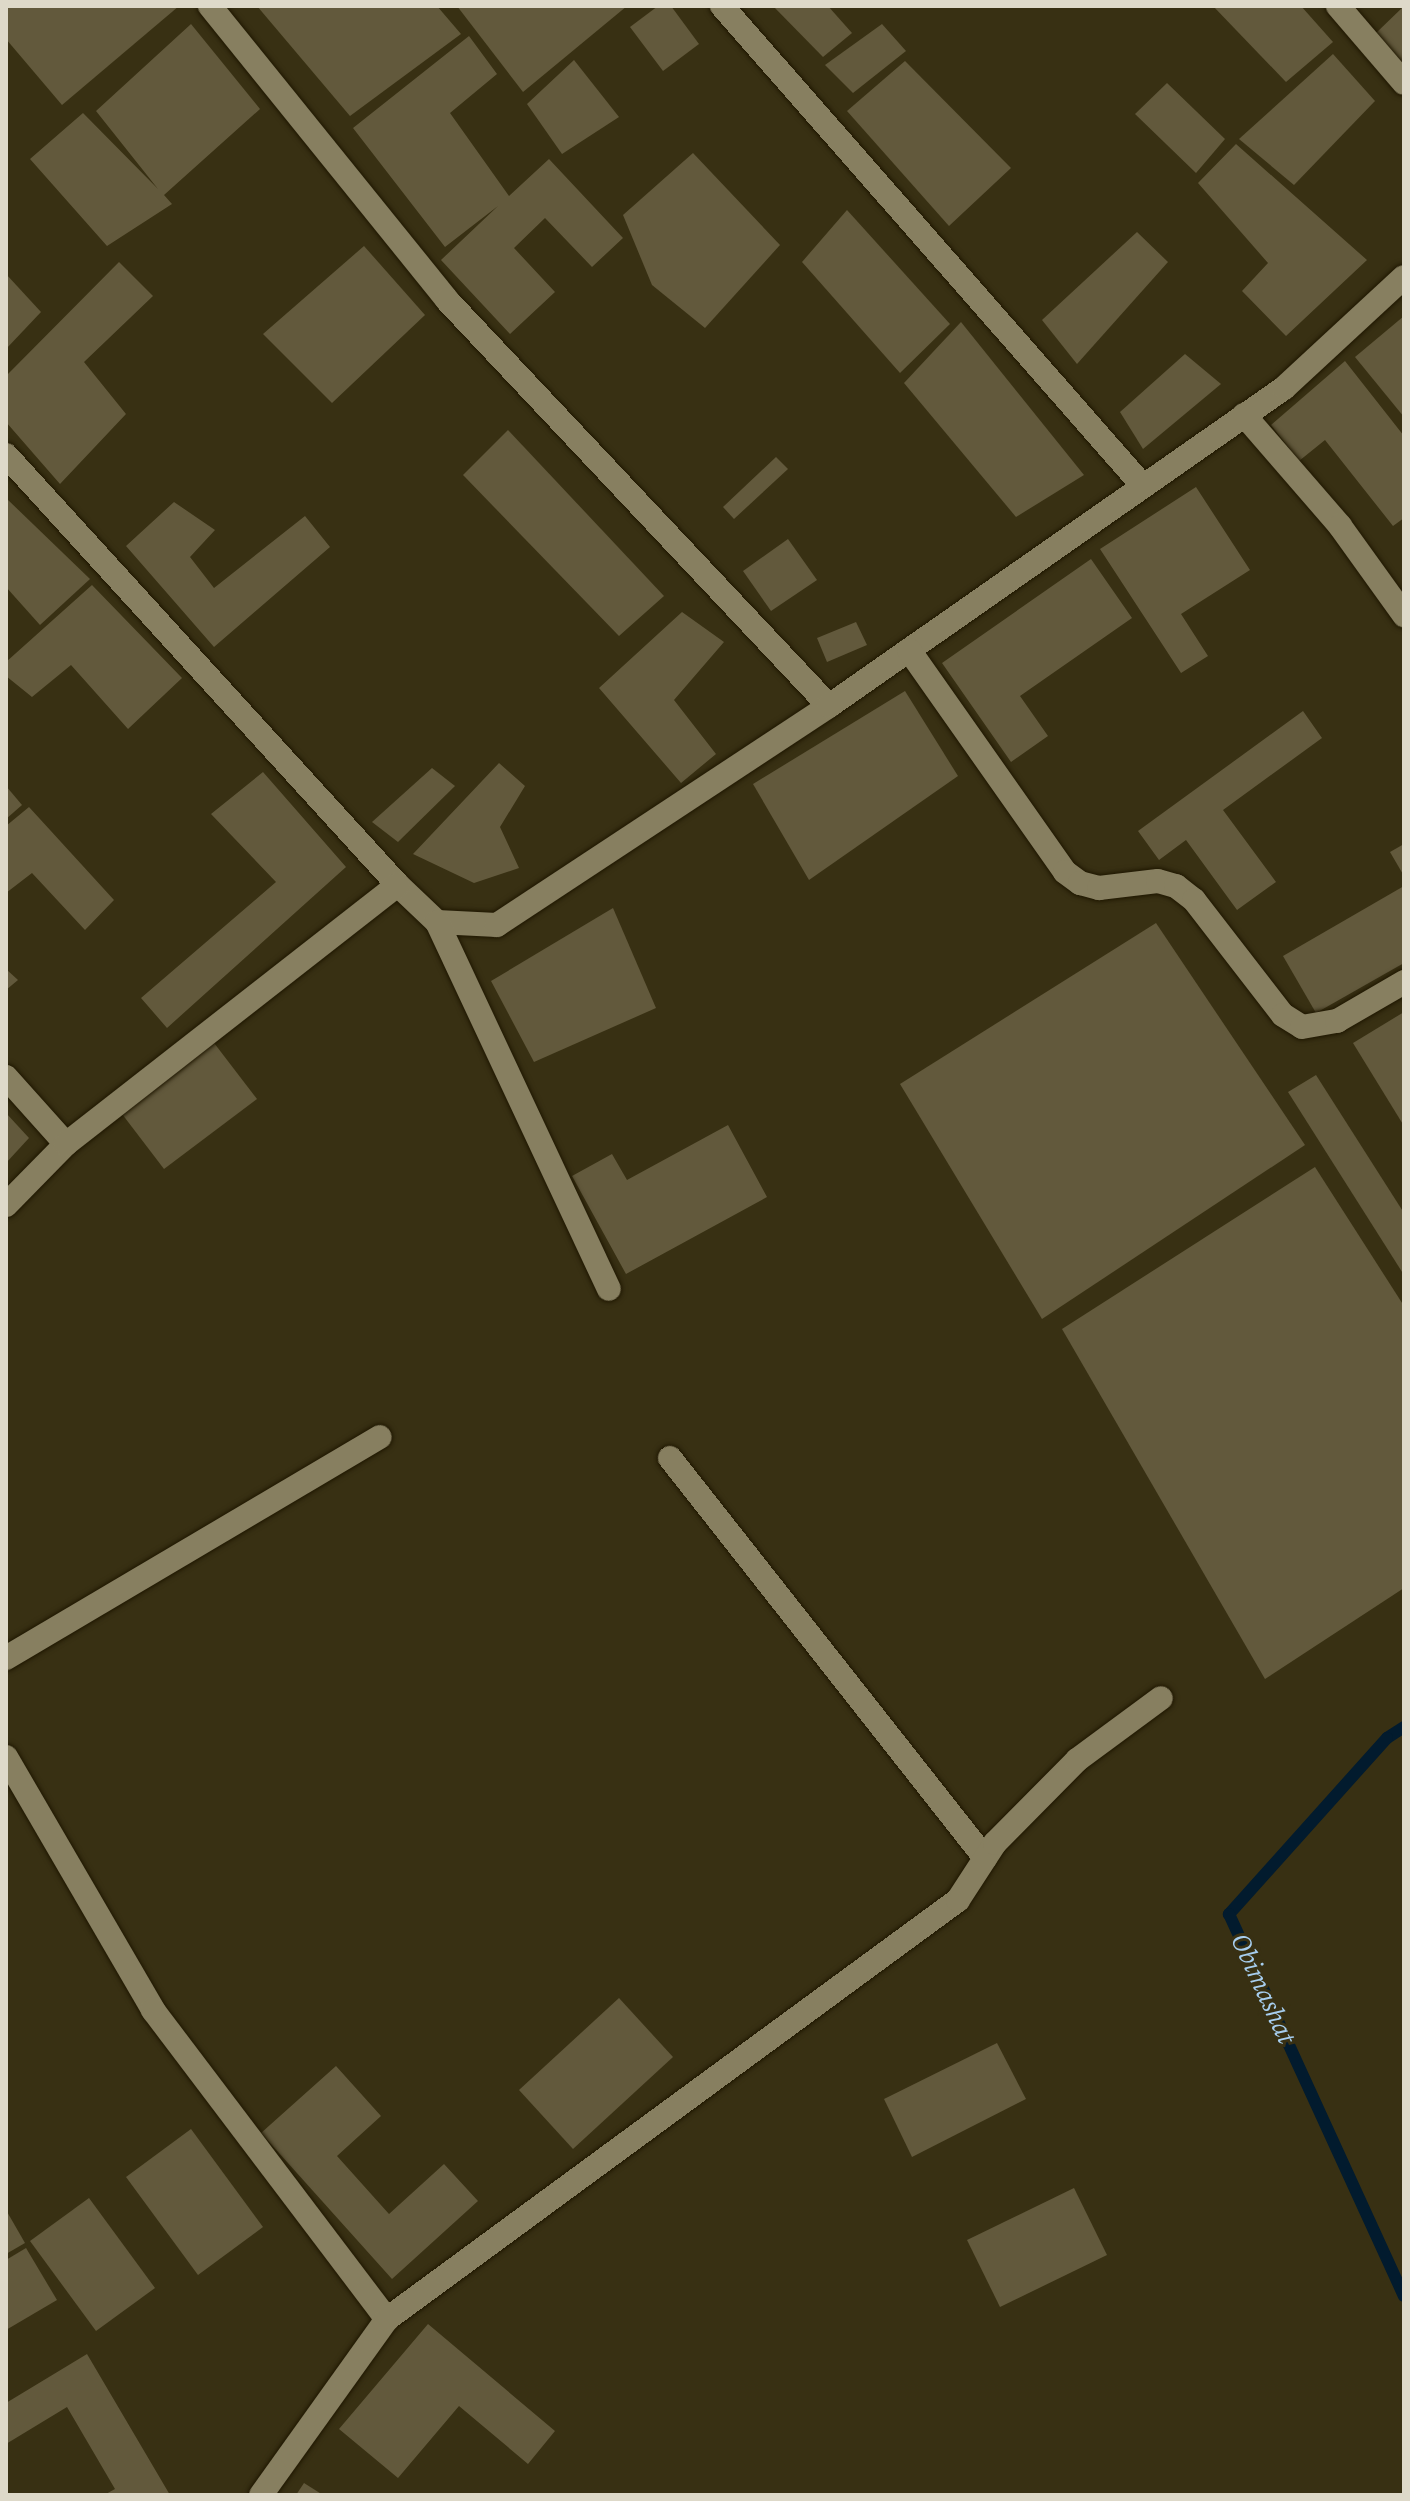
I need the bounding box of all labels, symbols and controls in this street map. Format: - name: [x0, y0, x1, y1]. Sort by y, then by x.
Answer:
- water label: Obimashat: [1224, 1929, 1302, 2049]

